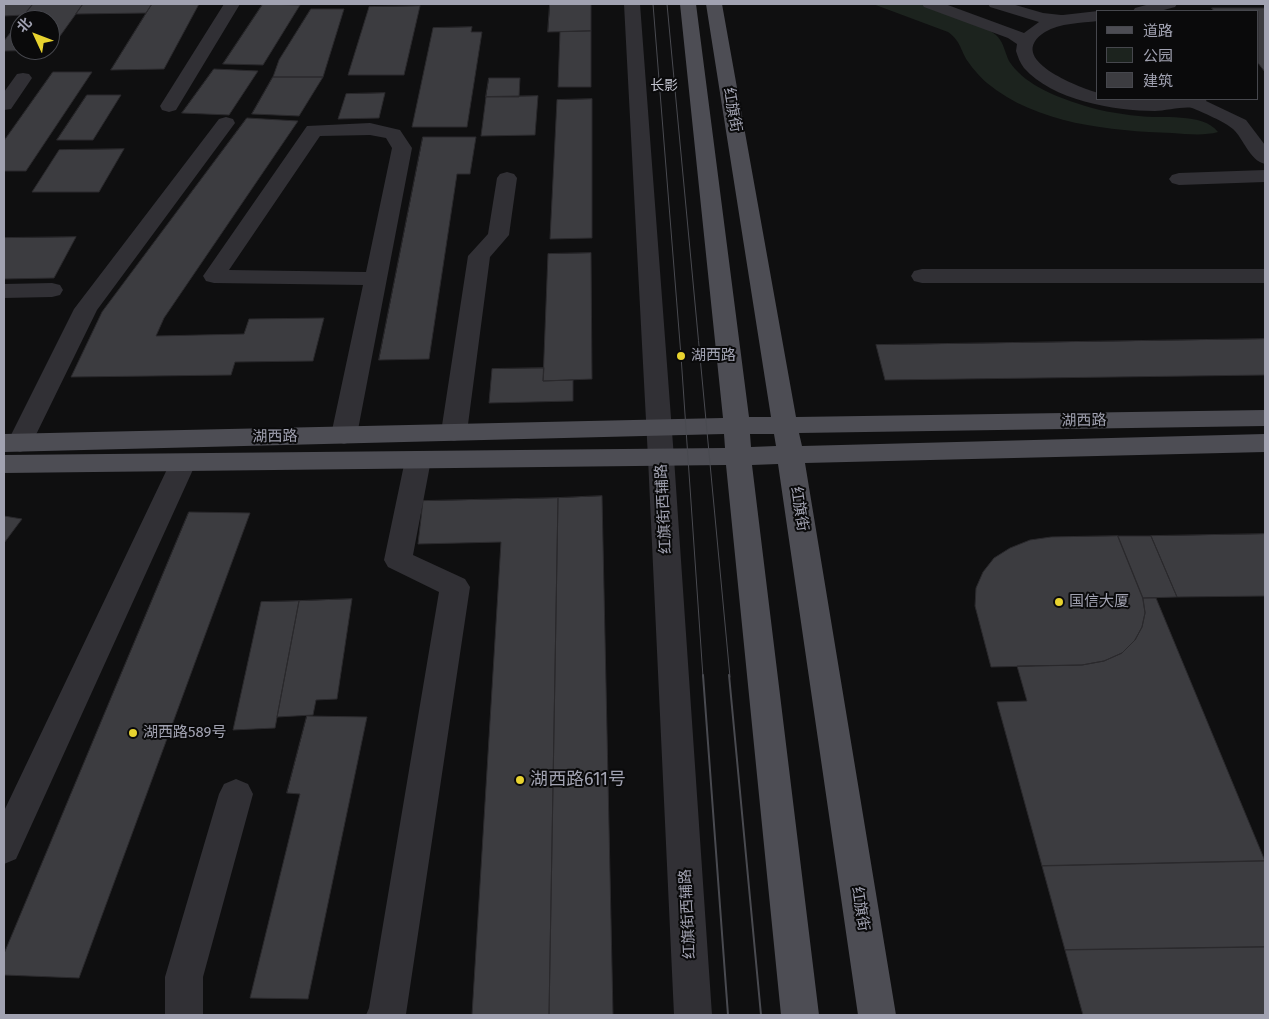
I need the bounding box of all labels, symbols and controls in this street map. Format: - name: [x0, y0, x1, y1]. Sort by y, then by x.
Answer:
- north arrow: [10, 10, 60, 60]
- legend: [1096, 10, 1259, 100]
- text: 北: [13, 14, 35, 36]
- text: 道路: [1143, 22, 1173, 40]
- text: 公园: [1143, 47, 1173, 65]
- text: 建筑: [1143, 72, 1173, 90]
- district label: 长影: [650, 78, 678, 94]
- street label: 红旗街: [719, 86, 745, 134]
- place label: 湖西路: [691, 347, 736, 365]
- marker: 湖西路: [675, 350, 687, 362]
- street label: 湖西路: [1061, 412, 1107, 430]
- street label: 湖西路: [252, 428, 298, 446]
- street label: 红旗街西辅路: [653, 464, 675, 554]
- street label: 红旗街: [787, 485, 811, 533]
- place label: 国信大厦: [1069, 593, 1129, 611]
- marker: 国信大厦: [1053, 596, 1065, 608]
- place label: 湖西路589号: [143, 724, 226, 742]
- marker: 湖西路589号: [127, 727, 139, 739]
- place label: 湖西路611号: [530, 769, 626, 791]
- marker: 湖西路611号: [514, 774, 526, 786]
- street label: 红旗街西辅路: [677, 869, 699, 959]
- street label: 红旗街: [848, 885, 872, 933]

